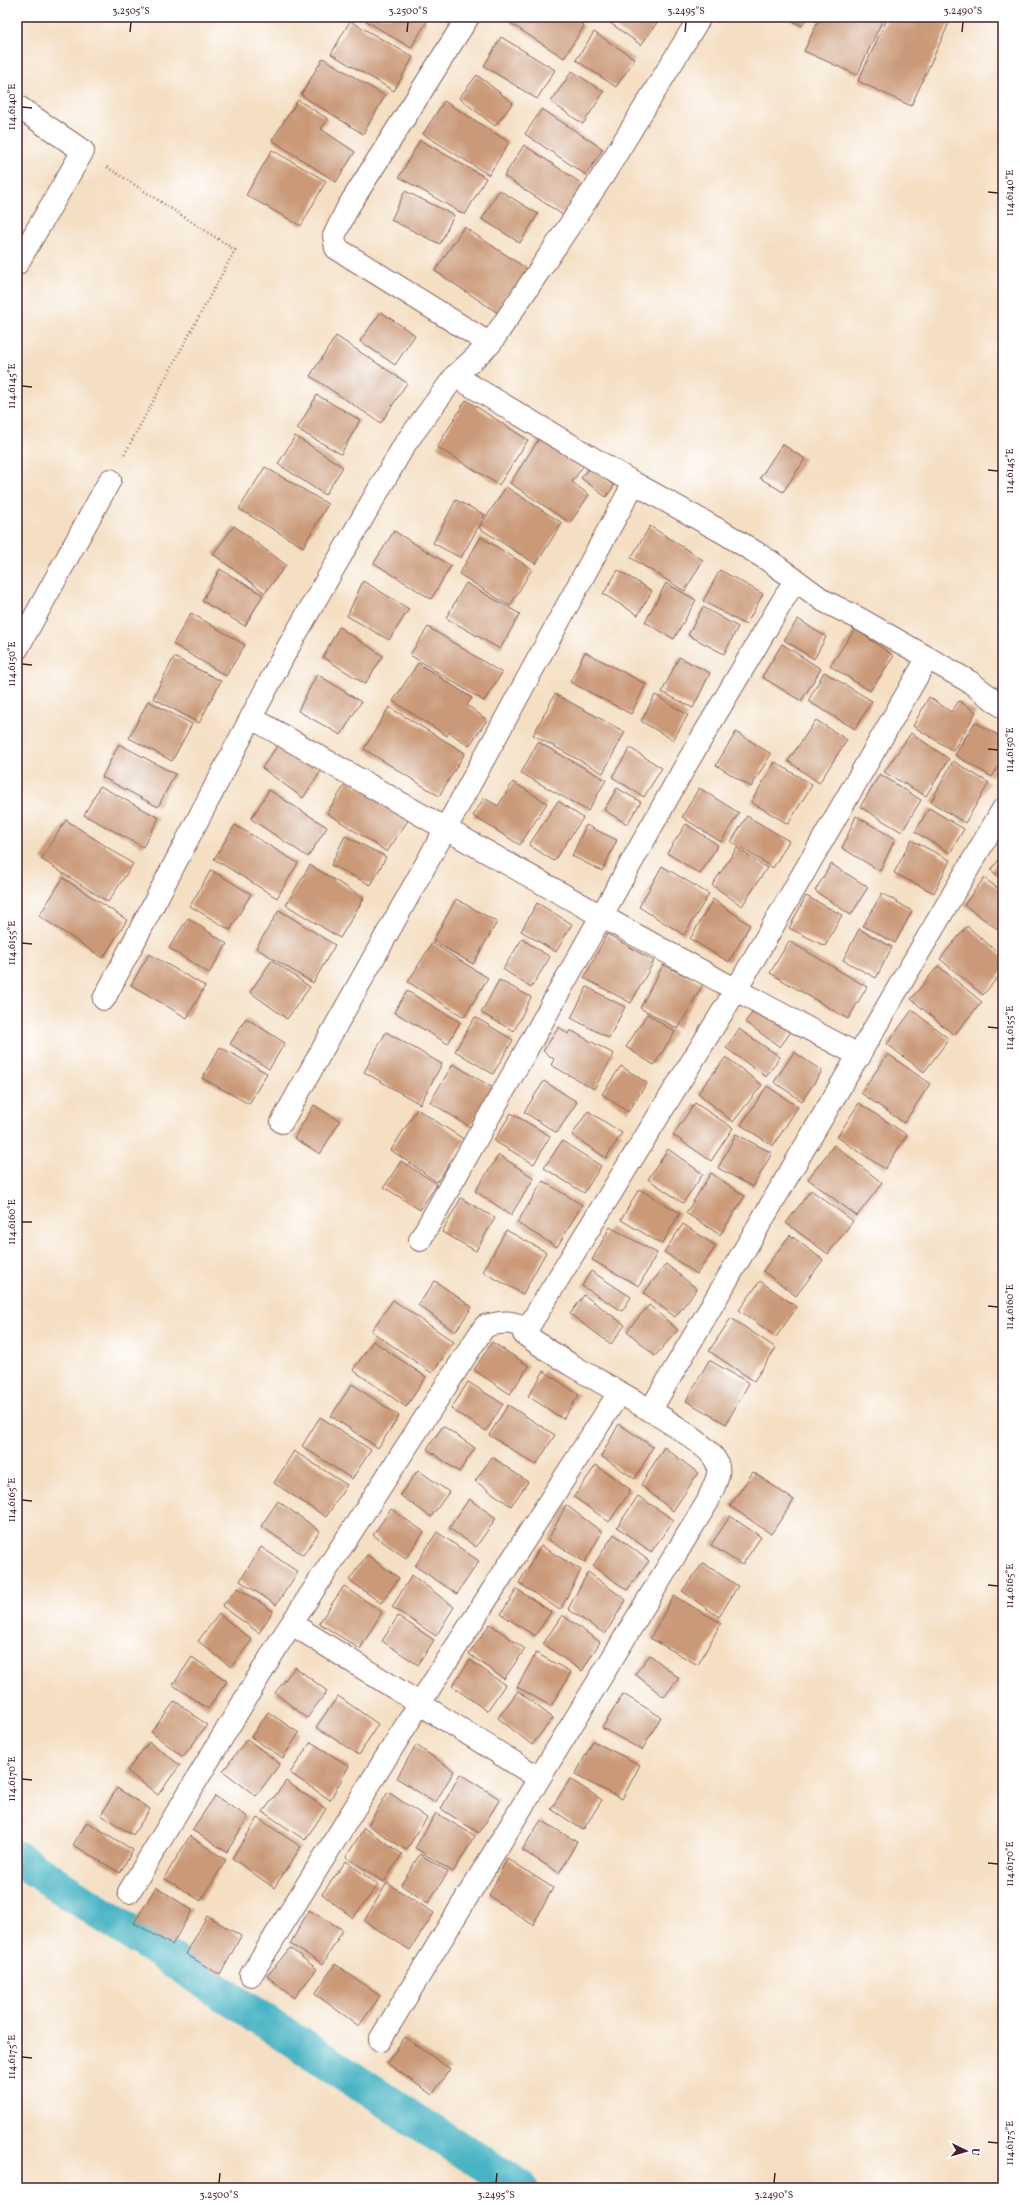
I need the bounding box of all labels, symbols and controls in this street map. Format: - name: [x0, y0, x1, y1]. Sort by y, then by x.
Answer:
- text: 3.2505°S: [112, 4, 150, 18]
- text: 3.2500°S: [389, 4, 427, 18]
- text: 3.2495°S: [667, 4, 705, 18]
- text: 3.2490°S: [944, 4, 982, 18]
- text: 114.6140°E: [5, 84, 19, 130]
- text: 114.6140°E: [1003, 170, 1017, 216]
- text: 114.6145°E: [5, 363, 19, 409]
- text: 114.6145°E: [1003, 448, 1017, 494]
- text: 114.6150°E: [5, 641, 19, 687]
- text: 114.6150°E: [1003, 727, 1017, 773]
- text: 114.6155°E: [5, 921, 19, 965]
- text: 114.6155°E: [1003, 1006, 1017, 1050]
- text: 114.6160°E: [5, 1199, 19, 1245]
- text: 114.6160°E: [1003, 1284, 1017, 1330]
- text: 114.6165°E: [5, 1478, 19, 1522]
- text: 114.6165°E: [1003, 1564, 1017, 1608]
- text: 114.6170°E: [5, 1756, 19, 1802]
- text: 114.6170°E: [1003, 1841, 1017, 1887]
- text: 114.6175°E: [5, 2035, 19, 2079]
- text: 114.6175°E: [1003, 2121, 1017, 2165]
- north arrow: [946, 2131, 986, 2171]
- text: U: [967, 2147, 982, 2157]
- text: 3.2500°S: [200, 2188, 238, 2202]
- text: 3.2495°S: [477, 2188, 515, 2202]
- text: 3.2490°S: [755, 2188, 793, 2202]

